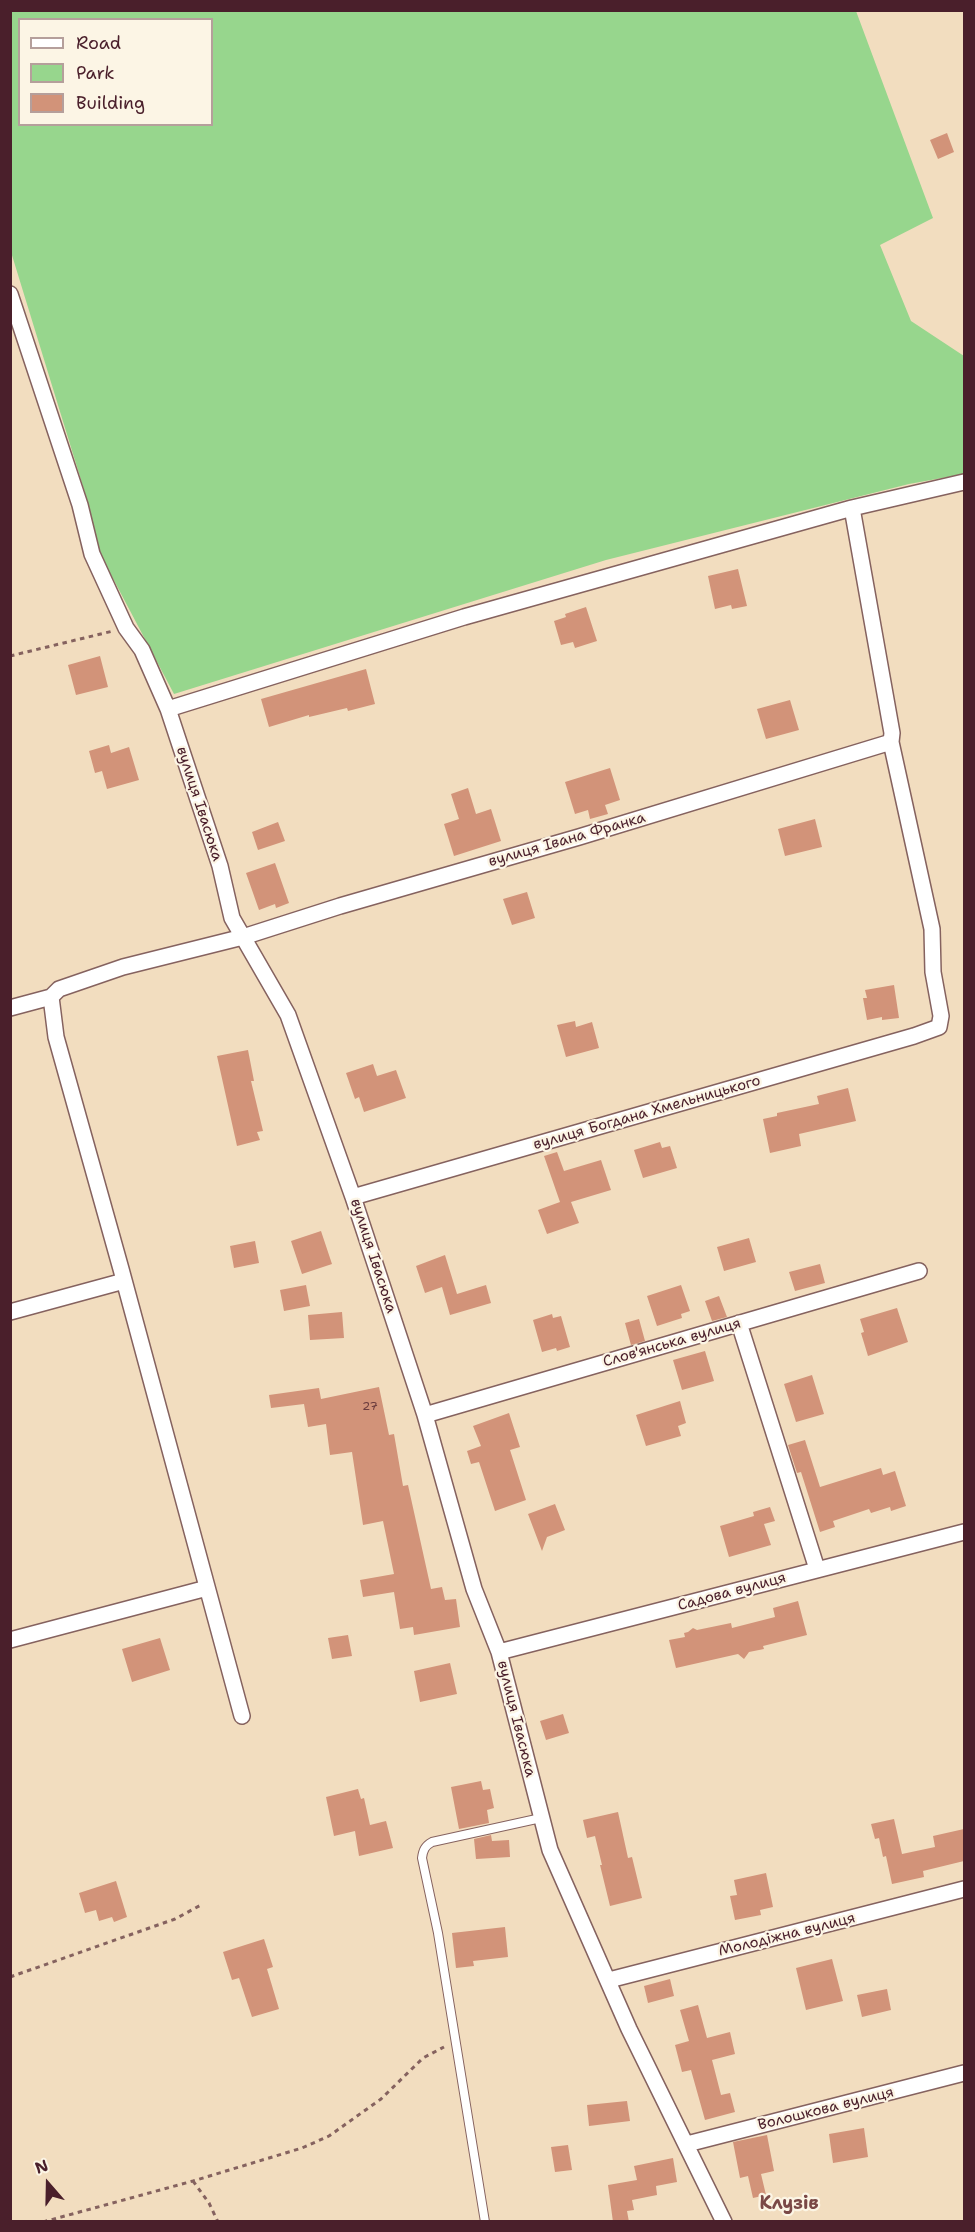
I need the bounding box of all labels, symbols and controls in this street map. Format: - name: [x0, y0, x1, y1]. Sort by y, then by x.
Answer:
- legend: [18, 18, 213, 126]
- text: Road: [76, 31, 121, 55]
- text: Park: [76, 61, 115, 85]
- text: Building: [76, 91, 145, 115]
- street label: вулиця Івасюка: [172, 744, 226, 864]
- street label: вулиця Івана Франка: [486, 809, 648, 871]
- street label: вулиця Богдана Хмельницького: [531, 1072, 763, 1154]
- street label: вулиця Івасюка: [346, 1196, 400, 1316]
- street label: Слов'янська вулиця: [601, 1315, 743, 1371]
- house number: 27: [362, 1400, 378, 1414]
- street label: Садова вулиця: [676, 1569, 788, 1615]
- street label: вулиця Івасюка: [493, 1659, 539, 1779]
- street label: Молодіжна вулиця: [717, 1909, 857, 1961]
- street label: Волошкова вулиця: [756, 2083, 896, 2135]
- north arrow: [18, 2154, 78, 2214]
- text: N: [32, 2155, 51, 2179]
- district label: Клузів: [760, 2193, 818, 2215]

